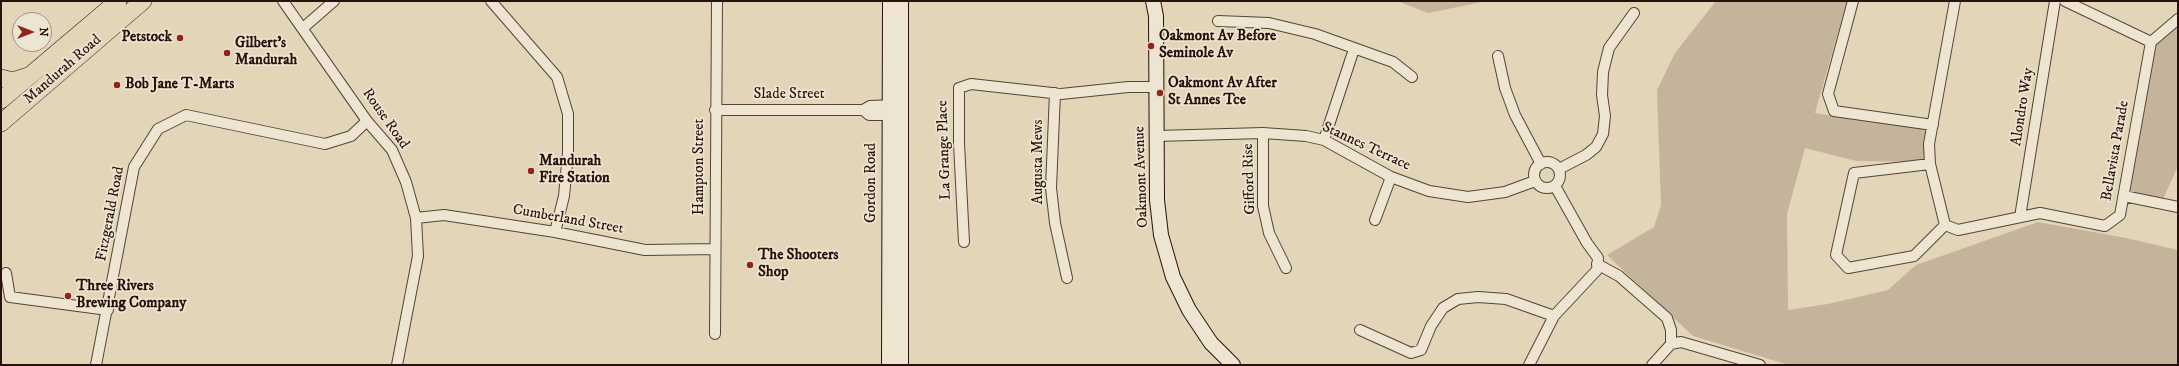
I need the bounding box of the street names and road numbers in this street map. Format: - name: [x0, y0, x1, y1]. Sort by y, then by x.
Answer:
- street label: Mandurah Road: [21, 31, 105, 109]
- street label: Alondro Way: [2008, 67, 2038, 147]
- street label: Rouse Road: [358, 85, 412, 153]
- street label: Slade Street: [753, 86, 825, 104]
- street label: Bellavista Parade: [2098, 99, 2134, 203]
- street label: La Grange Place: [934, 100, 956, 200]
- street label: Hampton Street: [691, 119, 709, 215]
- street label: Augusta Mews: [1030, 119, 1048, 205]
- street label: Stannes Terrace: [1319, 119, 1413, 175]
- street label: Oakmont Avenue: [1131, 126, 1153, 228]
- street label: Gordon Road: [863, 143, 881, 223]
- street label: Gifford Rise: [1240, 143, 1260, 215]
- street label: Fitzgerald Road: [93, 165, 129, 263]
- street label: Cumberland Street: [511, 201, 625, 239]

